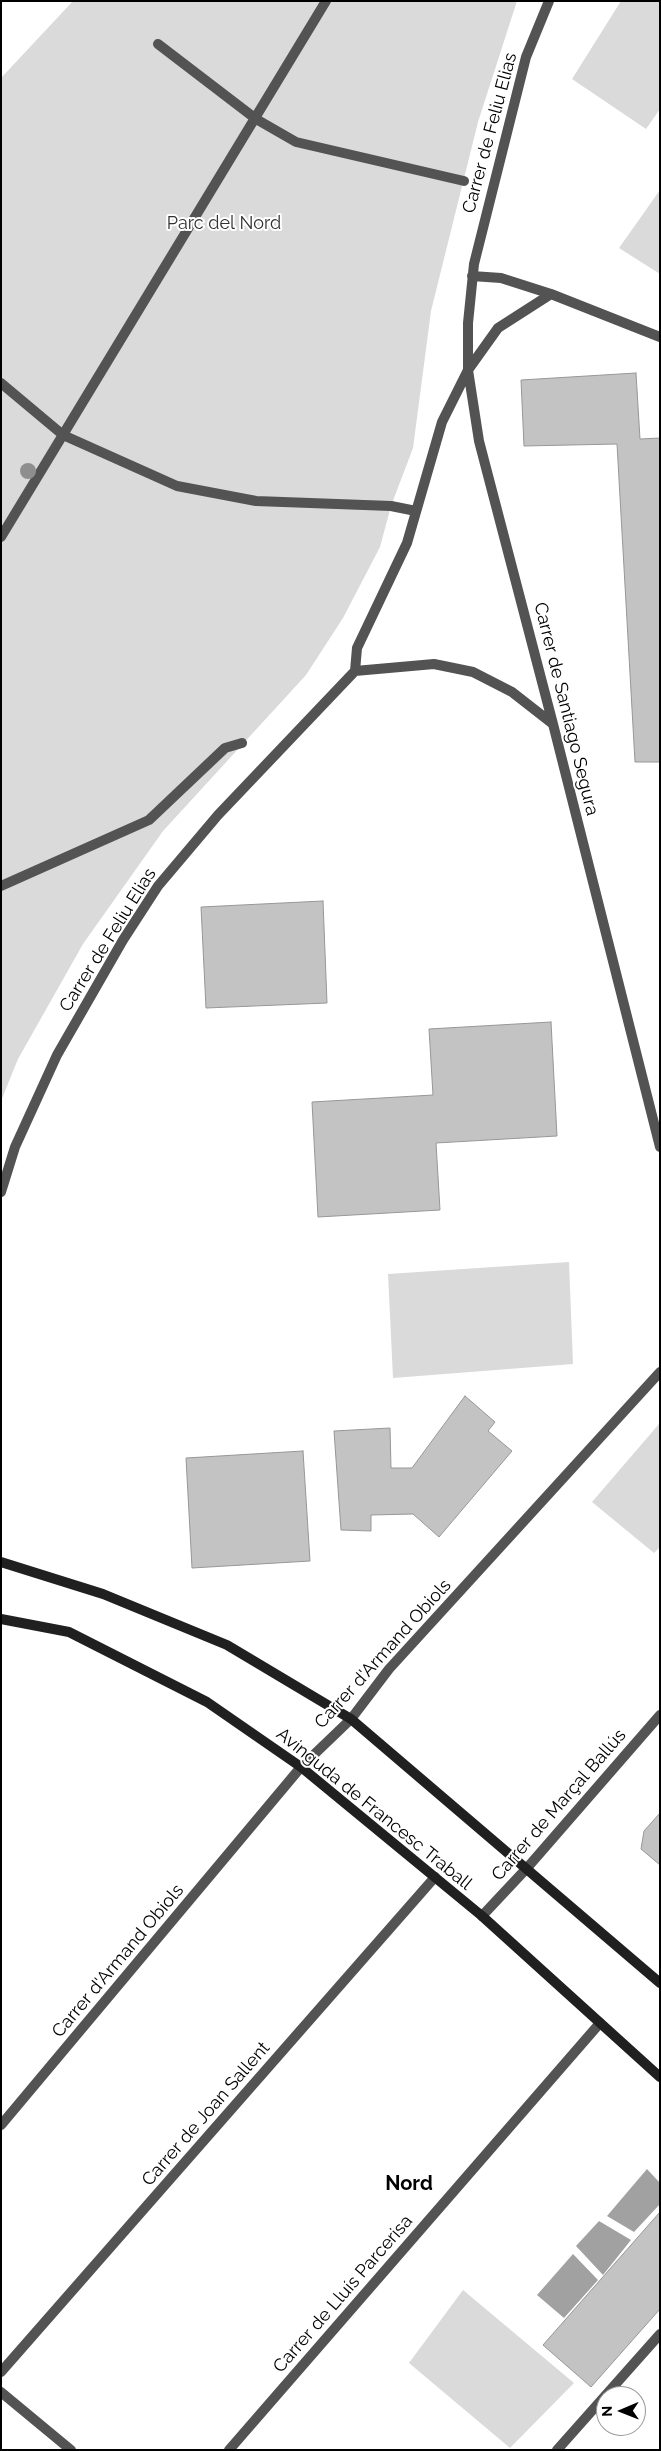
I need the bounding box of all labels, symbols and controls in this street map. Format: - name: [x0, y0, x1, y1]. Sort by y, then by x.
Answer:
- street label: Carrer de Feliu Elias: [458, 50, 522, 216]
- park label: Parc del Nord: [167, 213, 281, 235]
- street label: Carrer de Santiago Segura: [529, 600, 603, 818]
- street label: Carrer de Feliu Elias: [55, 864, 161, 1016]
- street label: Carrer d'Armand Obiols: [310, 1575, 456, 1733]
- street label: Avinguda de Francesc Traball: [272, 1723, 476, 1895]
- street label: Carrer de Marçal Ballús: [487, 1725, 631, 1885]
- street label: Carrer d'Armand Obiols: [48, 1880, 188, 2042]
- street label: Carrer de Joan Sallent: [138, 2037, 274, 2191]
- district label: Nord: [385, 2172, 433, 2196]
- street label: Carrer de Lluís Parcerisa: [269, 2211, 417, 2377]
- north arrow: [596, 2386, 646, 2436]
- text: N: [599, 2406, 615, 2417]

